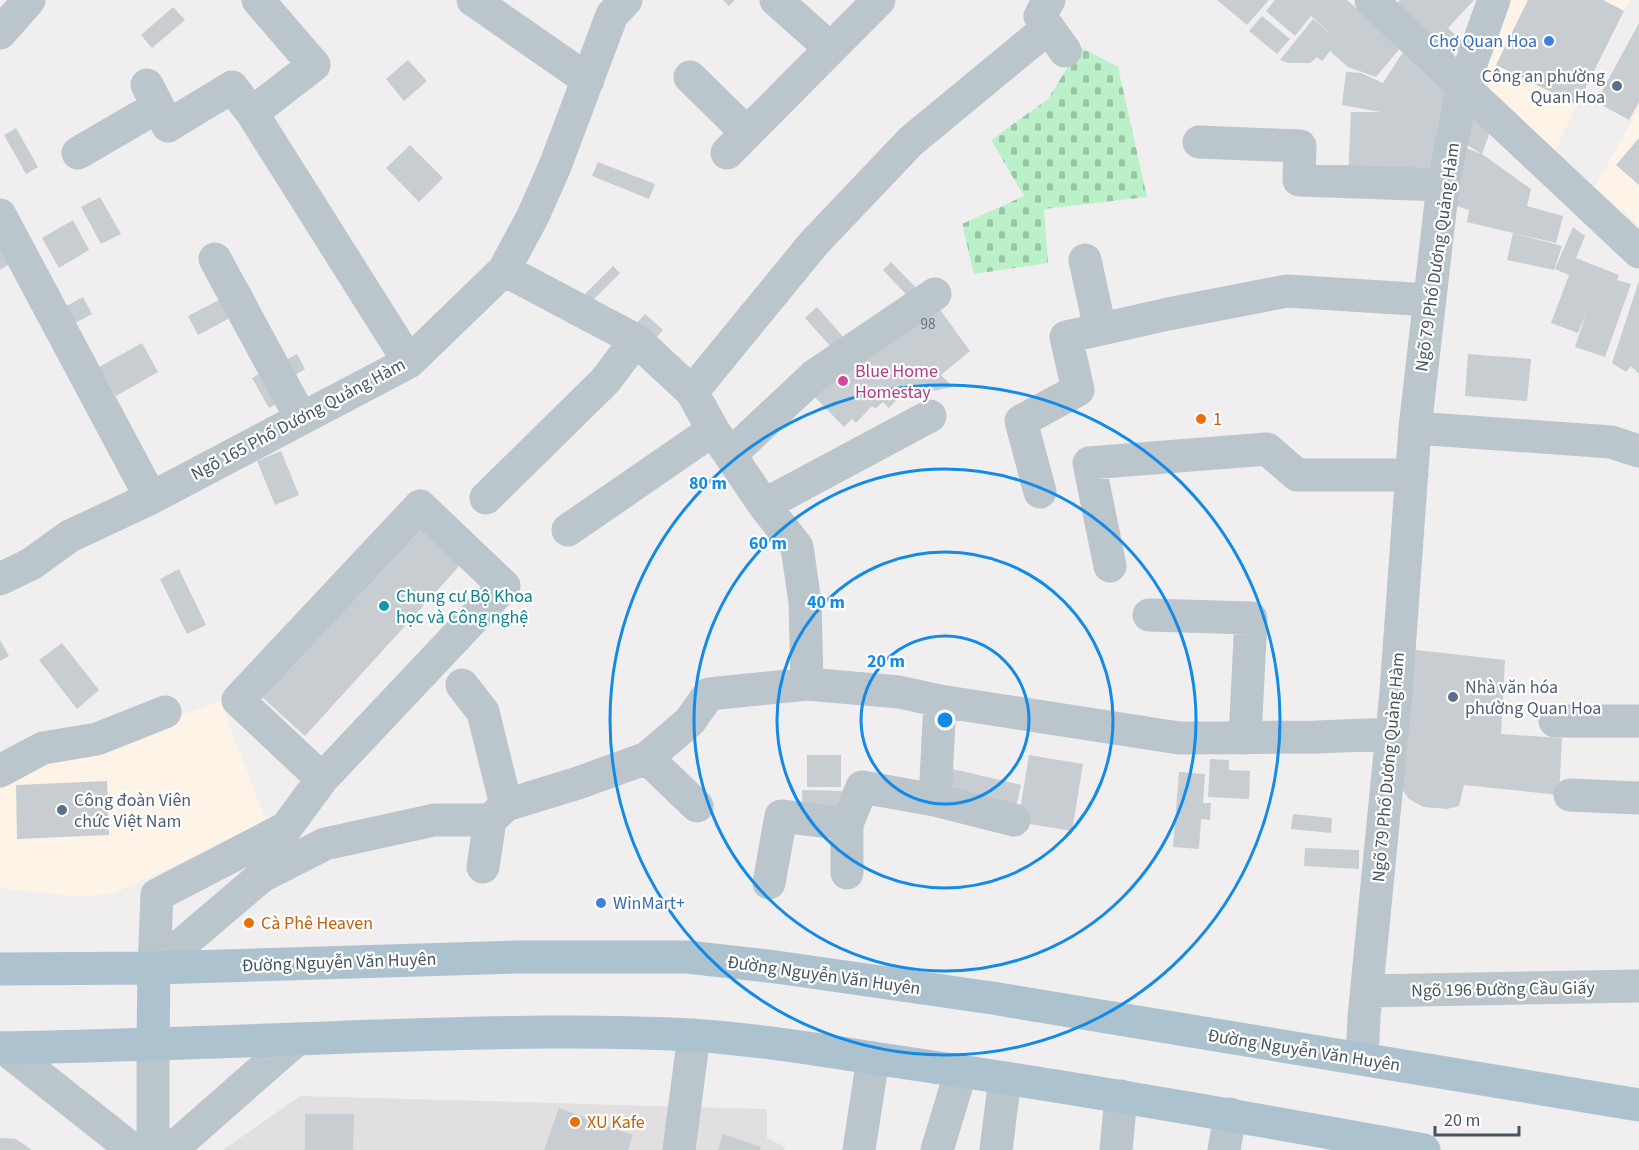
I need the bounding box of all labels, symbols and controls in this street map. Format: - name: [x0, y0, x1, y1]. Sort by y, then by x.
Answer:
- place label: Chợ Quan Hoa: [1429, 29, 1537, 54]
- marker: Chợ Quan Hoa: [1542, 34, 1556, 48]
- place label: Công an phường Quan Hoa: [1482, 64, 1605, 110]
- marker: Công an phường Quan Hoa: [1610, 79, 1624, 93]
- street label: Ngõ 79 Phố Dương Quảng Hàm: [1409, 141, 1466, 373]
- house number: 98: [921, 314, 935, 335]
- street label: Ngõ 165 Phố Dương Quảng Hàm: [186, 352, 410, 487]
- place label: Blue Home Homestay: [855, 359, 938, 405]
- marker: Blue Home Homestay: [836, 374, 850, 388]
- place label: 1: [1213, 407, 1222, 432]
- marker: 1: [1194, 412, 1208, 426]
- text: 80 m: [689, 471, 727, 496]
- text: 60 m: [749, 531, 787, 556]
- place label: Chung cư Bộ Khoa học và Công nghệ: [396, 584, 533, 630]
- text: 40 m: [807, 590, 845, 615]
- marker: Chung cư Bộ Khoa học và Công nghệ: [377, 599, 391, 613]
- text: 20 m: [867, 649, 905, 674]
- street label: Ngõ 79 Phố Dương Quảng Hàm: [1366, 651, 1411, 883]
- place label: Nhà văn hóa phường Quan Hoa: [1465, 675, 1601, 721]
- marker: Nhà văn hóa phường Quan Hoa: [1446, 690, 1460, 704]
- centre of rings: [935, 710, 955, 730]
- place label: Công đoàn Viên chức Việt Nam: [74, 788, 191, 834]
- marker: Công đoàn Viên chức Việt Nam: [55, 803, 69, 817]
- place label: WinMart+: [613, 891, 685, 916]
- marker: WinMart+: [594, 896, 608, 910]
- place label: Cà Phê Heaven: [261, 911, 373, 936]
- marker: Cà Phê Heaven: [242, 916, 256, 930]
- street label: Đường Nguyễn Văn Huyên: [241, 947, 437, 978]
- street label: Đường Nguyễn Văn Huyên: [726, 950, 922, 1001]
- street label: Ngõ 196 Đường Cầu Giấy: [1411, 975, 1596, 1004]
- street label: Đường Nguyễn Văn Huyên: [1206, 1023, 1402, 1078]
- scale bar: [1435, 1099, 1519, 1137]
- text: 20 m: [1444, 1108, 1480, 1133]
- place label: XU Kafe: [587, 1110, 645, 1135]
- marker: XU Kafe: [568, 1115, 582, 1129]

